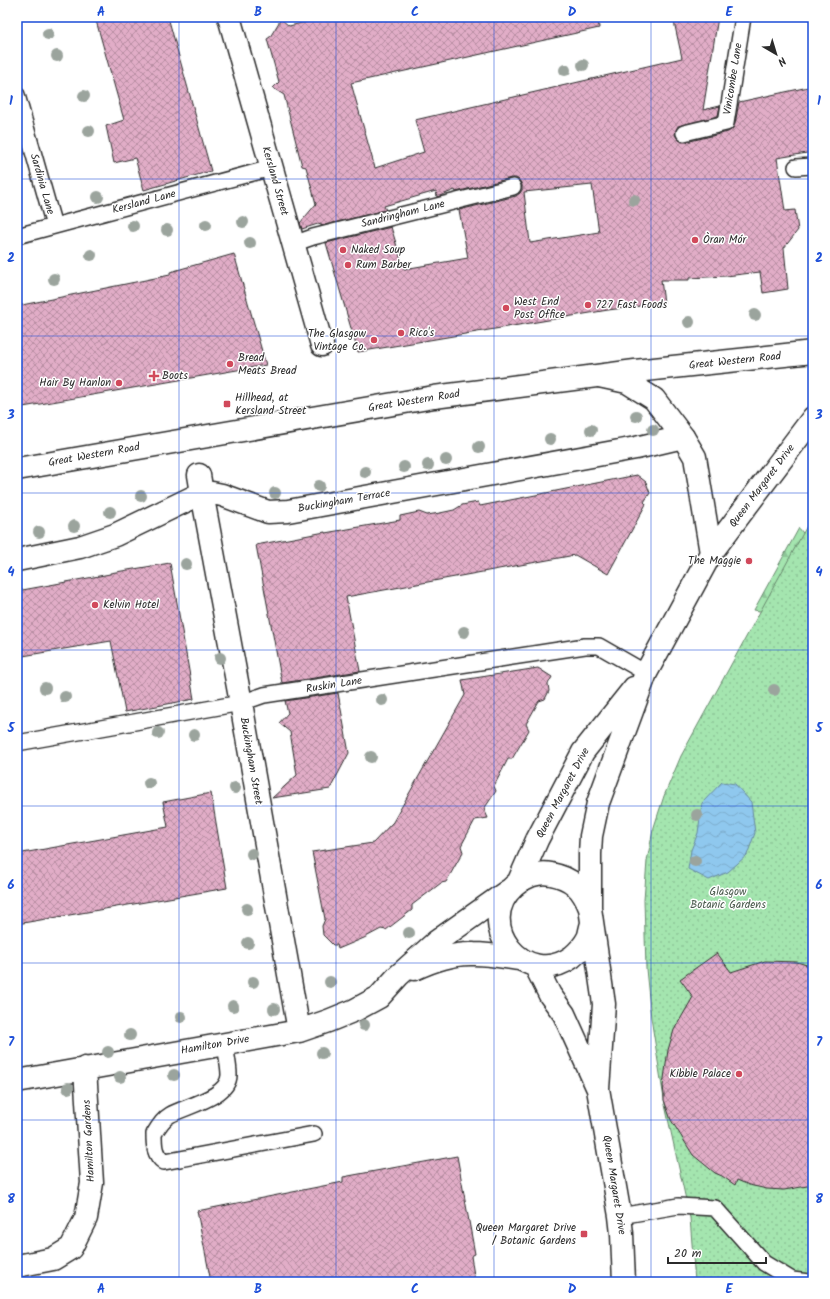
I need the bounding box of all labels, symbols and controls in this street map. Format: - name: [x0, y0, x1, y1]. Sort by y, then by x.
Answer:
- text: A: [97, 2, 105, 23]
- text: B: [254, 2, 262, 23]
- text: C: [411, 2, 419, 23]
- text: D: [568, 2, 577, 23]
- text: E: [725, 2, 733, 23]
- north arrow: [756, 34, 796, 74]
- street label: Vinicombe Lane: [718, 42, 748, 116]
- text: N: [773, 52, 790, 70]
- text: 1: [9, 91, 13, 112]
- text: 1: [817, 91, 821, 112]
- street label: Kersland Street: [257, 144, 294, 218]
- street label: Sardinia Lane: [25, 151, 59, 217]
- street label: Kersland Lane: [110, 185, 178, 219]
- street label: Sandringham Lane: [359, 195, 447, 233]
- place label: Òran Mór: [703, 231, 747, 249]
- marker: Òran Mór: [690, 235, 700, 245]
- place label: Naked Soup: [351, 241, 406, 259]
- marker: Naked Soup: [338, 245, 348, 255]
- text: 2: [7, 248, 15, 269]
- text: 2: [815, 248, 823, 269]
- place label: Rum Barber: [356, 256, 412, 274]
- marker: Rum Barber: [343, 260, 353, 270]
- place label: West End Post Office: [514, 293, 565, 324]
- place label: 727 Fast Foods: [596, 296, 667, 314]
- marker: 727 Fast Foods: [583, 300, 593, 310]
- marker: West End Post Office: [501, 303, 511, 313]
- place label: Rico's: [409, 324, 435, 342]
- place label: The Glasgow Vintage Co.: [308, 325, 367, 356]
- marker: Rico's: [396, 328, 406, 338]
- marker: The Glasgow Vintage Co.: [369, 335, 379, 345]
- street label: Great Western Road: [688, 347, 782, 375]
- place label: Bread Meats Bread: [238, 349, 297, 380]
- marker: Bread Meats Bread: [225, 359, 235, 369]
- place label: Boots: [162, 367, 188, 385]
- marker: Boots: [149, 371, 159, 381]
- place label: Hair By Hanlon: [39, 374, 111, 392]
- marker: Hair By Hanlon: [114, 378, 124, 388]
- street label: Great Western Road: [367, 385, 462, 417]
- place label: Hillhead, at Kersland Street: [235, 389, 307, 420]
- marker: Hillhead, at Kersland Street: [222, 399, 232, 409]
- text: 3: [6, 405, 15, 426]
- text: 3: [814, 405, 823, 426]
- street label: Great Western Road: [47, 438, 142, 472]
- street label: Queen Margaret Drive: [725, 440, 799, 532]
- street label: Buckingham Terrace: [296, 484, 392, 518]
- place label: The Maggie: [688, 552, 741, 570]
- marker: The Maggie: [744, 556, 754, 566]
- text: 4: [7, 562, 15, 583]
- text: 4: [815, 562, 823, 583]
- place label: Kelvin Hotel: [103, 596, 159, 614]
- marker: Kelvin Hotel: [90, 600, 100, 610]
- street label: Ruskin Lane: [305, 672, 363, 698]
- street label: Buckingham Street: [234, 716, 268, 807]
- text: 5: [7, 718, 16, 739]
- text: 5: [815, 718, 824, 739]
- street label: Queen Margaret Drive: [531, 744, 595, 842]
- text: 6: [7, 875, 15, 896]
- text: 6: [815, 875, 823, 896]
- park label: Glasgow Botanic Gardens: [690, 883, 766, 914]
- street label: Hamilton Drive: [179, 1030, 251, 1060]
- text: 7: [8, 1032, 15, 1053]
- text: 7: [816, 1032, 823, 1053]
- place label: Kibble Palace: [669, 1065, 731, 1083]
- marker: Kibble Palace: [734, 1069, 744, 1079]
- street label: Hamilton Gardens: [78, 1099, 100, 1183]
- street label: Queen Margaret Drive: [597, 1134, 631, 1236]
- text: 8: [7, 1189, 15, 1210]
- text: 8: [815, 1189, 823, 1210]
- place label: Queen Margaret Drive / Botanic Gardens: [475, 1219, 576, 1250]
- marker: Queen Margaret Drive / Botanic Gardens: [579, 1229, 589, 1239]
- scale bar: [668, 1239, 766, 1265]
- text: 20 m: [674, 1244, 702, 1263]
- text: A: [97, 1279, 105, 1299]
- text: B: [254, 1279, 262, 1299]
- text: C: [411, 1279, 419, 1299]
- text: D: [568, 1279, 577, 1299]
- text: E: [725, 1279, 733, 1299]

